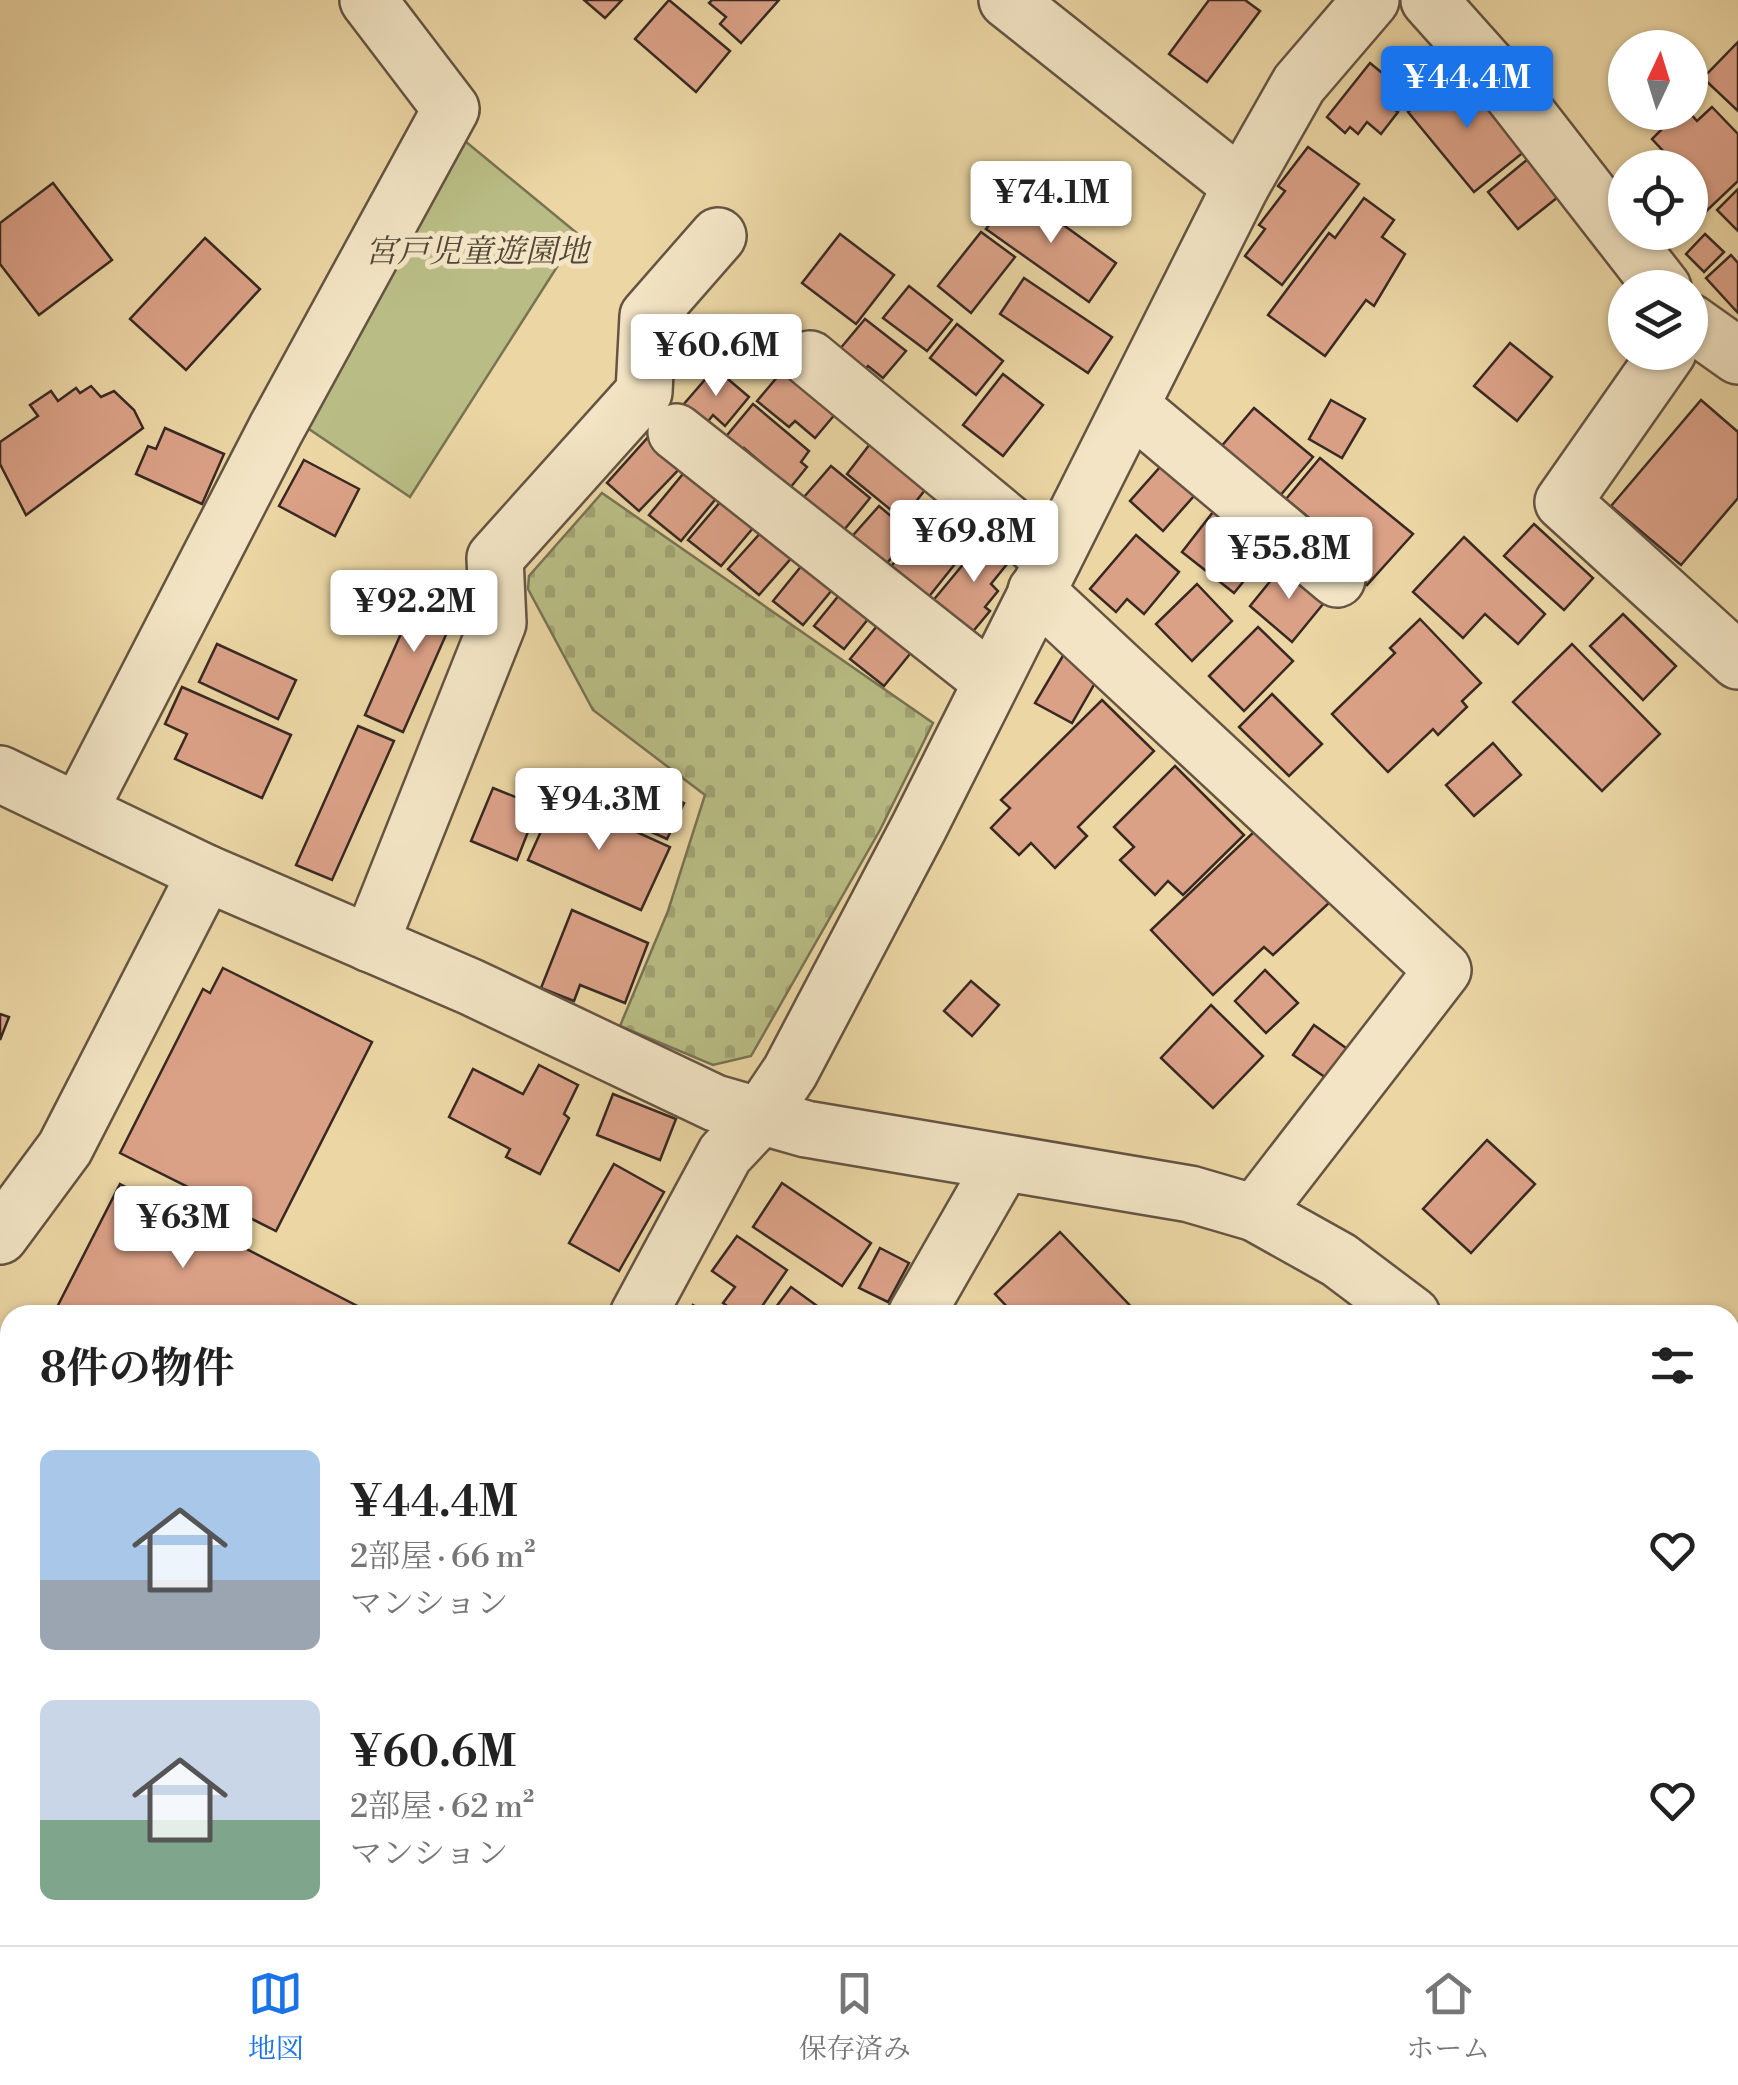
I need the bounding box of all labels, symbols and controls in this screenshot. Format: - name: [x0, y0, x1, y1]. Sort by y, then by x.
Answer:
- north arrow: [1608, 30, 1708, 130]
- map controls: [1608, 30, 1708, 370]
- pin: ¥44.4M: [1386, 46, 1548, 131]
- text: ¥44.4M: [1403, 58, 1531, 98]
- button: locate: [1608, 150, 1708, 250]
- pin: ¥74.1M: [970, 161, 1132, 246]
- text: ¥74.1M: [993, 173, 1109, 213]
- park label: 宮戸児童遊園地: [365, 232, 592, 272]
- button: layers: [1608, 270, 1708, 370]
- pin: ¥60.6M: [635, 314, 797, 399]
- text: ¥60.6M: [653, 326, 779, 366]
- pin: ¥69.8M: [893, 500, 1055, 585]
- text: ¥69.8M: [912, 512, 1036, 552]
- pin: ¥55.8M: [1208, 517, 1370, 602]
- text: ¥55.8M: [1227, 529, 1351, 569]
- pin: ¥92.2M: [333, 570, 495, 655]
- text: ¥92.2M: [352, 582, 476, 622]
- pin: ¥94.3M: [518, 768, 680, 853]
- text: ¥94.3M: [537, 780, 661, 820]
- pin: ¥63M: [124, 1186, 242, 1271]
- text: ¥63M: [136, 1198, 230, 1238]
- icon: filters: [1645, 1338, 1700, 1393]
- text: 8件の物件: [40, 1343, 235, 1396]
- text: ¥44.4M: [350, 1477, 518, 1530]
- icon: home: [120, 1490, 240, 1610]
- icon: heart: [1645, 1523, 1700, 1578]
- text: 2部屋 · 66 m²: [350, 1537, 535, 1577]
- text: マンション: [350, 1584, 509, 1624]
- text: ¥60.6M: [350, 1727, 516, 1780]
- icon: home: [120, 1740, 240, 1860]
- icon: heart: [1645, 1773, 1700, 1828]
- text: 2部屋 · 62 m²: [350, 1787, 534, 1827]
- text: マンション: [350, 1834, 509, 1874]
- tab: 地図: [248, 1966, 304, 2067]
- tab: 保存済み: [799, 1966, 911, 2067]
- tab: ホーム: [1406, 1966, 1490, 2067]

